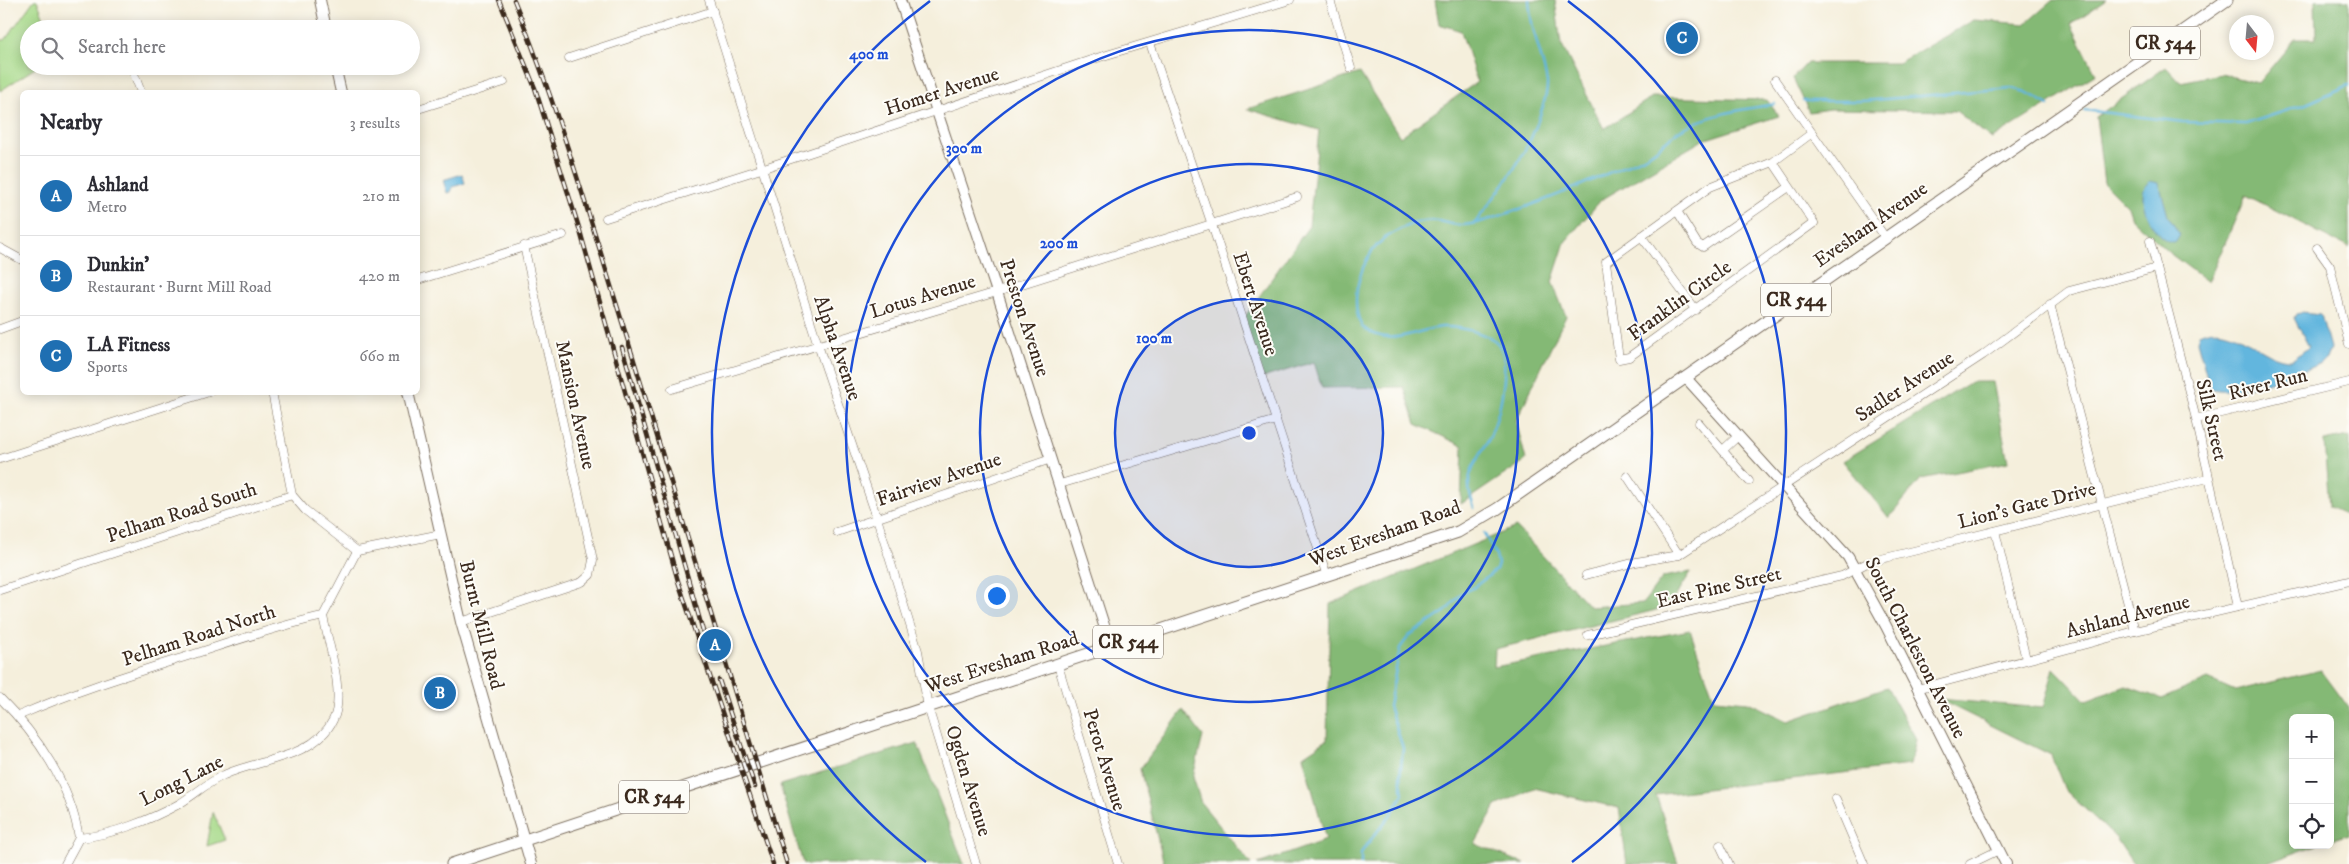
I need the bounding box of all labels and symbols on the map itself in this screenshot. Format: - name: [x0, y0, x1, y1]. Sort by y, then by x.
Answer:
- north arrow: [2229, 15, 2274, 60]
- pin: C: [1666, 19, 1698, 57]
- road number: CR 544: [2130, 26, 2200, 59]
- text: 400 m: [848, 45, 889, 64]
- street label: Homer Avenue: [882, 62, 1002, 122]
- text: 300 m: [946, 139, 983, 158]
- street label: Evesham Avenue: [1809, 176, 1933, 274]
- text: 200 m: [1040, 234, 1079, 253]
- street label: Ebert Avenue: [1226, 249, 1284, 359]
- street label: Franklin Circle: [1623, 255, 1737, 347]
- street label: Preston Avenue: [993, 256, 1055, 380]
- street label: Lotus Avenue: [867, 269, 979, 325]
- road number: CR 544: [1761, 284, 1831, 316]
- street label: Alpha Avenue: [807, 292, 867, 404]
- text: 100 m: [1136, 329, 1173, 348]
- street label: Mansion Avenue: [549, 338, 601, 472]
- street label: Sadler Avenue: [1851, 346, 1959, 428]
- street label: River Run: [2226, 363, 2311, 407]
- street label: Silk Street: [2189, 377, 2233, 463]
- centre of rings: [1240, 424, 1258, 442]
- street label: Fairview Avenue: [873, 447, 1005, 513]
- street label: Pelham Road South: [104, 477, 261, 549]
- street label: Lion's Gate Drive: [1955, 477, 2099, 535]
- street label: West Evesham Road: [1305, 495, 1465, 573]
- street label: South Charleston Avenue: [1858, 553, 1972, 743]
- street label: Burnt Mill Road: [453, 558, 509, 692]
- street label: East Pine Street: [1654, 562, 1784, 614]
- your location: [984, 583, 1010, 609]
- street label: Ashland Avenue: [2063, 590, 2193, 644]
- street label: Pelham Road North: [119, 599, 279, 673]
- pin: A: [699, 626, 731, 664]
- street label: West Evesham Road: [921, 626, 1082, 700]
- road number: CR 544: [1093, 626, 1163, 659]
- pin: B: [424, 674, 456, 712]
- street label: Perot Avenue: [1077, 706, 1131, 814]
- street label: Ogden Avenue: [939, 723, 997, 839]
- street label: Long Lane: [136, 749, 228, 813]
- road number: CR 544: [619, 780, 689, 814]

